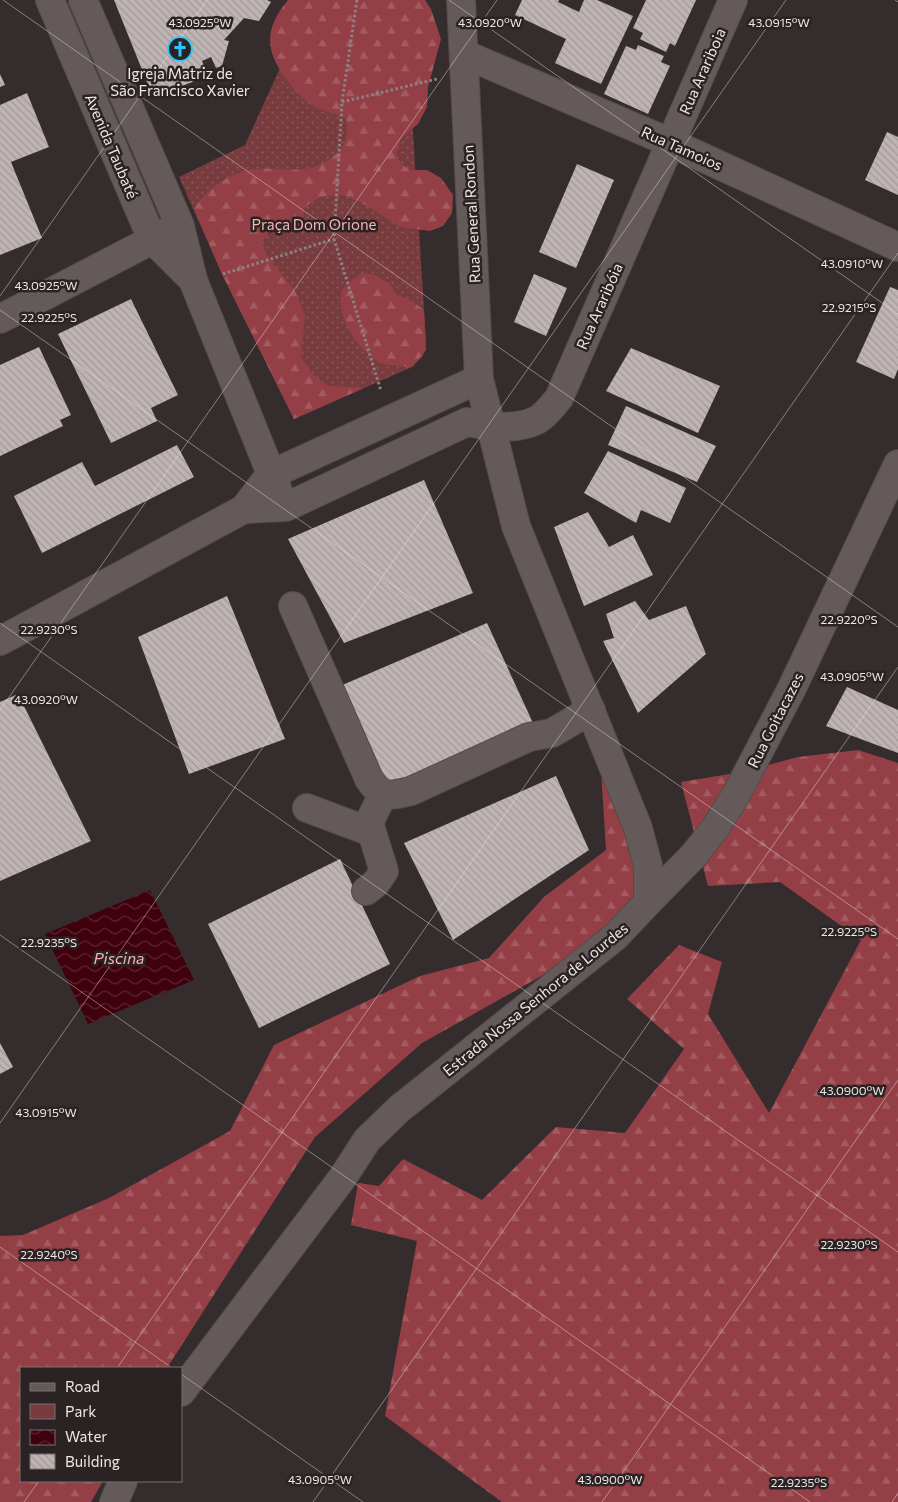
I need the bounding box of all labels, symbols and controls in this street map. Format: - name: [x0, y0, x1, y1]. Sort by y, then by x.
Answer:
- text: 43.0925°W: [169, 15, 232, 29]
- text: 43.0920°W: [458, 15, 522, 29]
- text: 43.0915°W: [748, 15, 810, 29]
- street label: Rua Arariboia: [675, 25, 729, 117]
- church icon: Igreja Matriz de São Francisco Xavier: [167, 36, 193, 62]
- place label: Igreja Matriz de São Francisco Xavier: [110, 64, 250, 99]
- street label: Avenida Taubaté: [82, 91, 142, 201]
- street label: Rua Tamoios: [639, 122, 725, 174]
- street label: Rua General Rondon: [458, 145, 484, 283]
- park label: Praça Dom Orione: [252, 215, 376, 233]
- text: 43.0910°W: [821, 256, 883, 270]
- street label: Rua Araribóia: [572, 260, 626, 352]
- text: 43.0925°W: [15, 278, 78, 292]
- text: 22.9215°S: [822, 300, 876, 314]
- text: 22.9225°S: [21, 310, 77, 324]
- text: 22.9220°S: [821, 612, 877, 626]
- text: 22.9230°S: [20, 622, 78, 636]
- street label: Rua Goitacazes: [743, 669, 807, 771]
- text: 43.0905°W: [820, 669, 884, 683]
- text: 43.0920°W: [14, 692, 78, 706]
- street label: Estrada Nossa Senhora de Lourdes: [439, 918, 631, 1079]
- text: 22.9225°S: [821, 924, 877, 938]
- text: 22.9235°S: [21, 935, 77, 949]
- water label: Piscina: [94, 948, 145, 967]
- text: 43.0900°W: [819, 1083, 885, 1097]
- text: 43.0915°W: [15, 1105, 77, 1119]
- text: 22.9230°S: [820, 1237, 878, 1251]
- text: 22.9240°S: [20, 1247, 78, 1261]
- legend: [20, 1367, 182, 1482]
- text: Road: [65, 1377, 100, 1395]
- text: Park: [65, 1402, 96, 1420]
- text: Water: [65, 1427, 107, 1445]
- text: Building: [65, 1452, 120, 1470]
- text: 43.0905°W: [288, 1472, 352, 1486]
- text: 43.0900°W: [577, 1472, 643, 1486]
- text: 22.9235°S: [771, 1475, 827, 1489]

